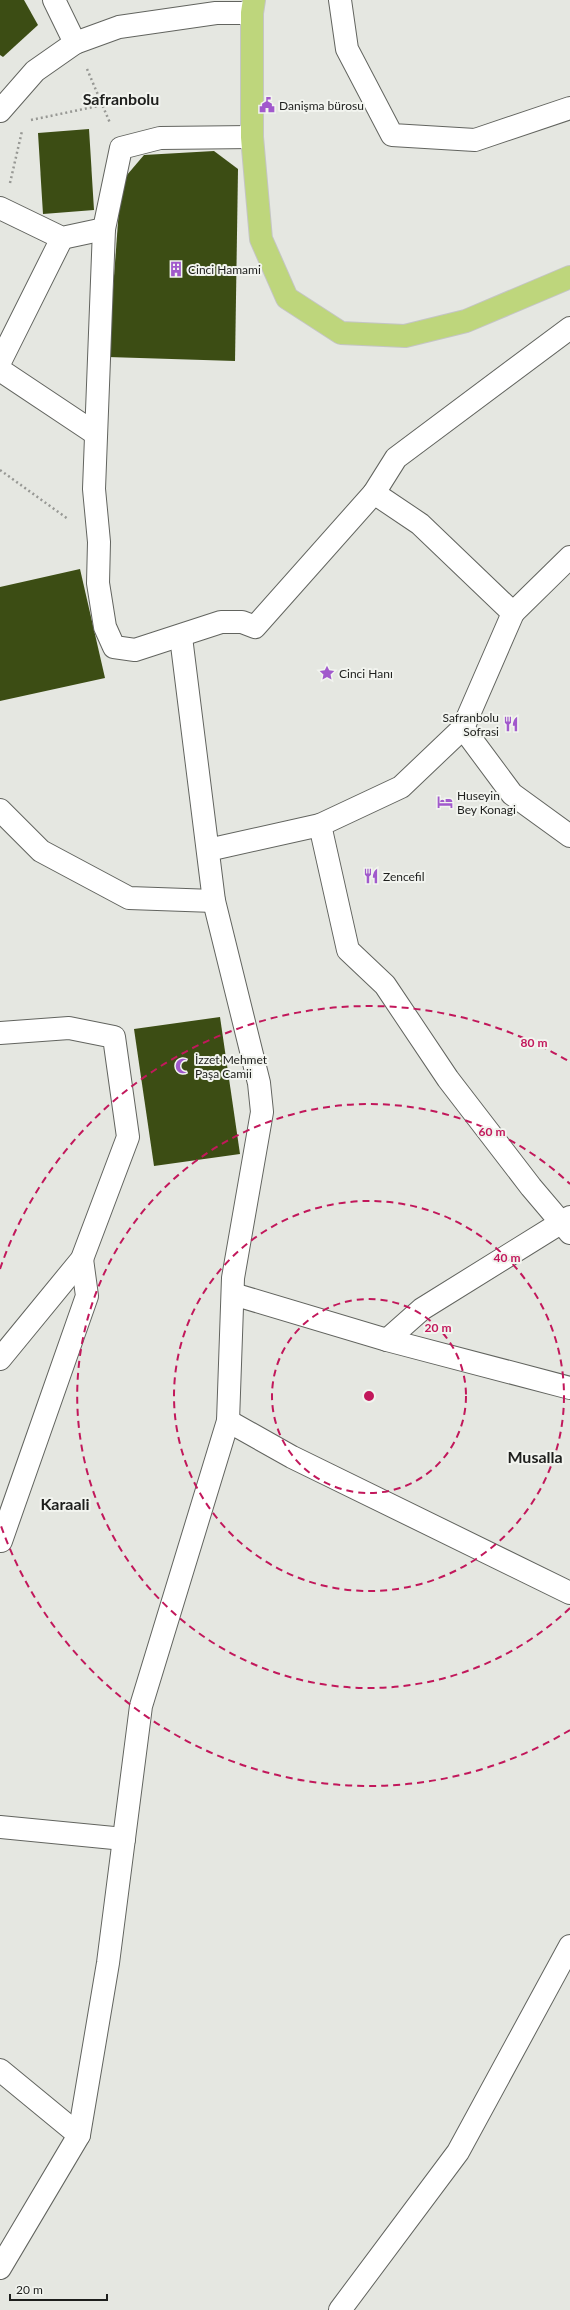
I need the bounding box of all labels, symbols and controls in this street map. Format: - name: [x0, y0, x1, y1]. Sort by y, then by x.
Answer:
- district label: Safranbolu: [83, 89, 159, 108]
- public building icon: Danişma bürosu: [258, 96, 276, 114]
- place label: Danişma bürosu: [279, 98, 364, 113]
- building icon: Cinci Hamami: [167, 260, 185, 278]
- place label: Cinci Hamami: [188, 262, 261, 277]
- place icon: Cinci Hanı: [318, 664, 336, 682]
- place label: Cinci Hanı: [339, 666, 393, 681]
- place label: Safranbolu Sofrasi: [443, 710, 499, 739]
- restaurant icon: Safranbolu Sofrasi: [502, 715, 520, 733]
- place label: Huseyin Bey Konagi: [457, 788, 516, 817]
- hotel icon: Huseyin Bey Konagi: [436, 793, 454, 811]
- restaurant icon: Zencefil: [362, 867, 380, 885]
- place label: Zencefil: [383, 869, 425, 884]
- text: 80 m: [521, 1035, 547, 1050]
- place label: İzzet Mehmet Paşa Camii: [195, 1052, 268, 1081]
- mosque icon: İzzet Mehmet Paşa Camii: [174, 1057, 192, 1075]
- text: 60 m: [479, 1124, 505, 1139]
- text: 40 m: [494, 1250, 520, 1265]
- text: 20 m: [425, 1320, 451, 1335]
- centre of rings: [362, 1389, 376, 1403]
- district label: Musalla: [507, 1447, 563, 1466]
- district label: Karaali: [40, 1494, 90, 1513]
- scale bar: [10, 2276, 107, 2302]
- text: 20 m: [16, 2282, 43, 2297]

